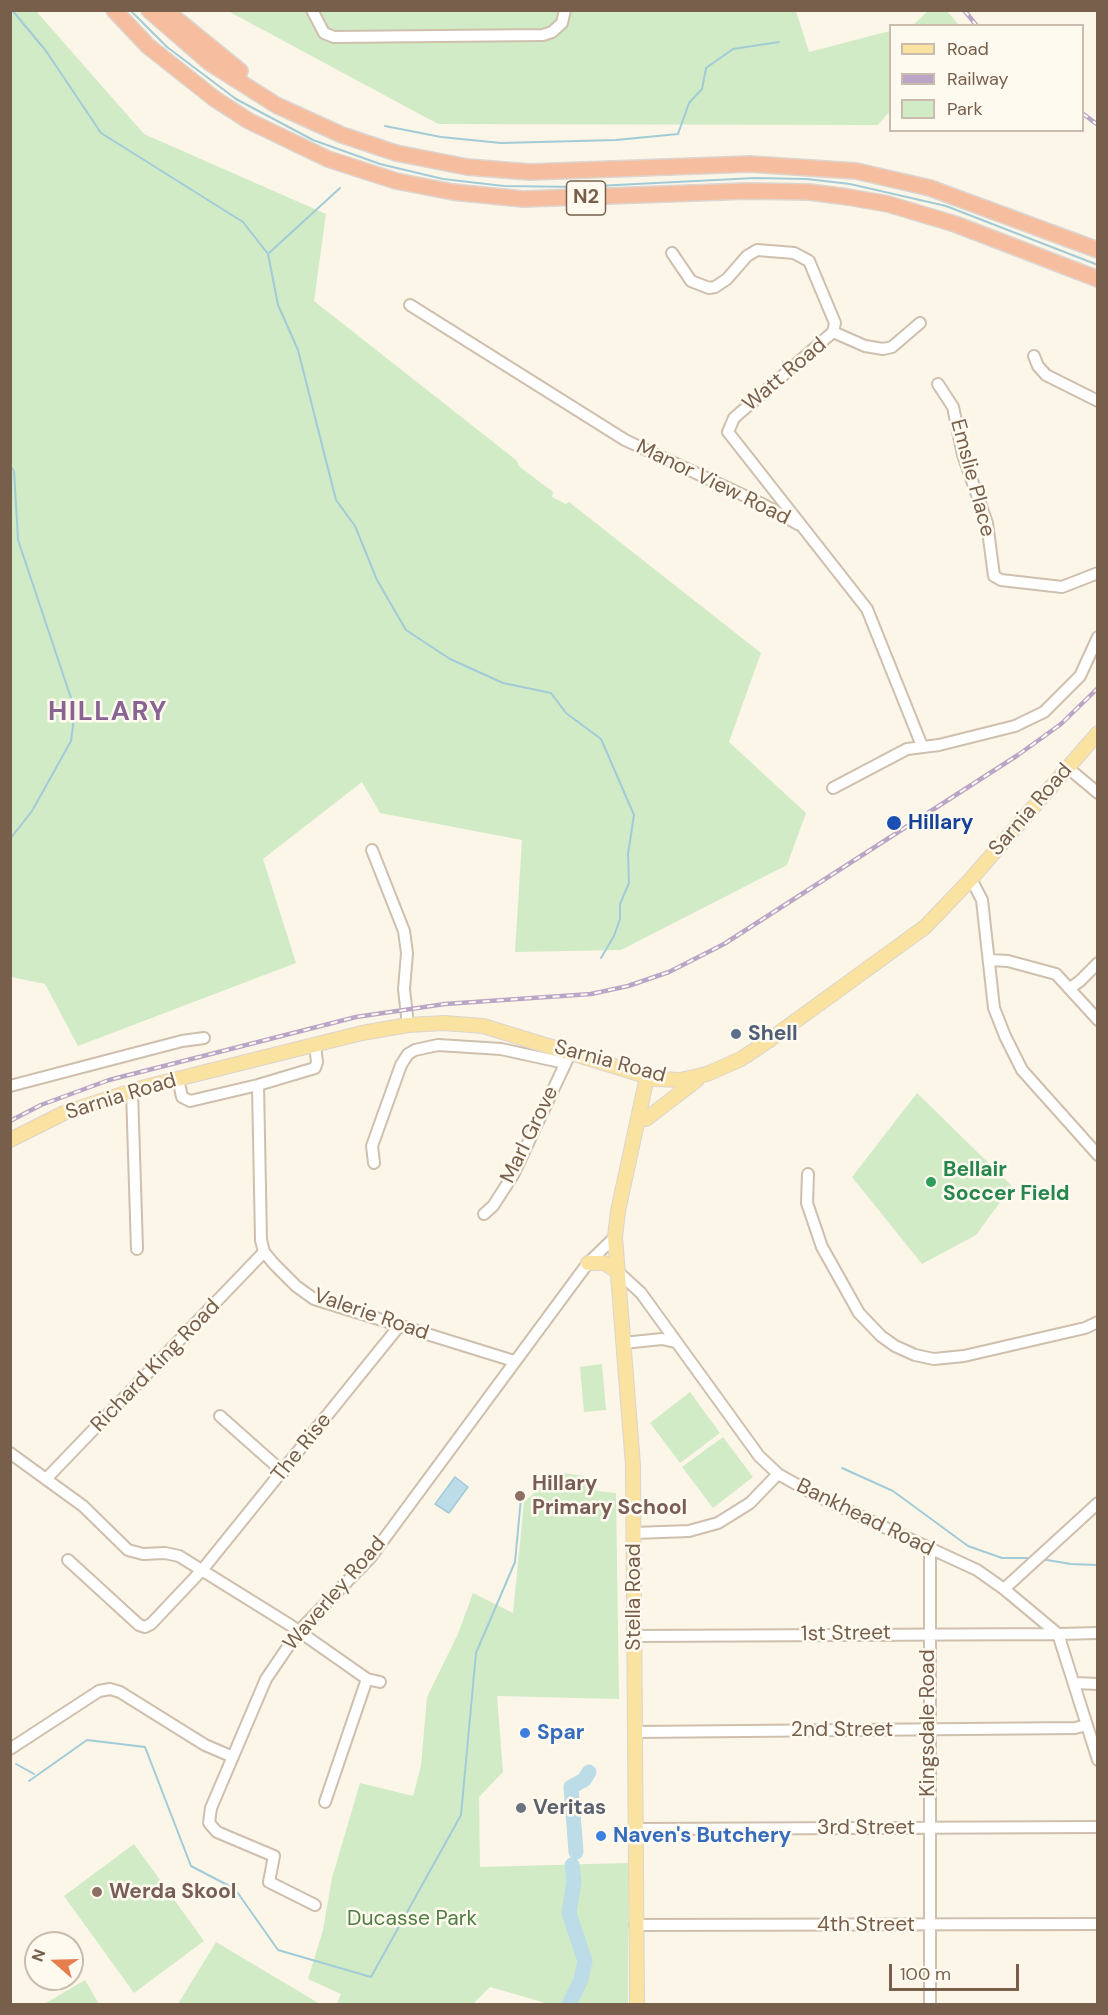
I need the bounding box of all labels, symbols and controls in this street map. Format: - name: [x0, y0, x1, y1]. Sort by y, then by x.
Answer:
- legend: [889, 24, 1084, 132]
- text: Road: [947, 37, 989, 61]
- text: Railway: [947, 67, 1009, 91]
- text: Park: [947, 97, 983, 121]
- road number: N2: [566, 181, 606, 215]
- street label: Watt Road: [738, 333, 832, 417]
- street label: Emslie Place: [944, 417, 1000, 539]
- street label: Manor View Road: [632, 435, 794, 531]
- district label: HILLARY: [48, 697, 168, 729]
- street label: Sarnia Road: [984, 759, 1078, 861]
- place label: Hillary: [908, 810, 974, 836]
- marker: Hillary: [885, 814, 903, 832]
- place label: Shell: [748, 1021, 798, 1047]
- marker: Shell: [729, 1027, 743, 1041]
- street label: Sarnia Road: [552, 1035, 668, 1089]
- street label: Sarnia Road: [63, 1068, 179, 1126]
- street label: Marl Grove: [496, 1082, 564, 1188]
- place label: Bellair Soccer Field: [943, 1157, 1070, 1207]
- marker: Bellair Soccer Field: [924, 1175, 938, 1189]
- street label: Valerie Road: [310, 1284, 432, 1346]
- street label: Richard King Road: [86, 1294, 226, 1438]
- street label: The Rise: [267, 1408, 337, 1488]
- place label: Hillary Primary School: [532, 1471, 687, 1521]
- street label: Bankhead Road: [792, 1474, 938, 1562]
- marker: Hillary Primary School: [513, 1489, 527, 1503]
- street label: Waverley Road: [279, 1532, 391, 1656]
- street label: Stella Road: [621, 1543, 647, 1651]
- street label: 1st Street: [801, 1621, 891, 1647]
- street label: Kingsdale Road: [915, 1649, 941, 1797]
- street label: 2nd Street: [791, 1717, 893, 1743]
- place label: Spar: [537, 1720, 584, 1746]
- marker: Spar: [518, 1726, 532, 1740]
- place label: Veritas: [533, 1795, 606, 1821]
- marker: Veritas: [514, 1801, 528, 1815]
- street label: 3rd Street: [817, 1815, 915, 1841]
- place label: Naven's Butchery: [613, 1823, 791, 1849]
- marker: Naven's Butchery: [594, 1829, 608, 1843]
- place label: Werda Skool: [109, 1879, 236, 1905]
- marker: Werda Skool: [90, 1885, 104, 1899]
- park label: Ducasse Park: [347, 1906, 477, 1932]
- street label: 4th Street: [817, 1912, 915, 1938]
- north arrow: [24, 1931, 84, 1991]
- text: N: [27, 1946, 50, 1964]
- scale bar: [892, 1952, 1022, 1990]
- text: 100 m: [900, 1962, 951, 1986]

